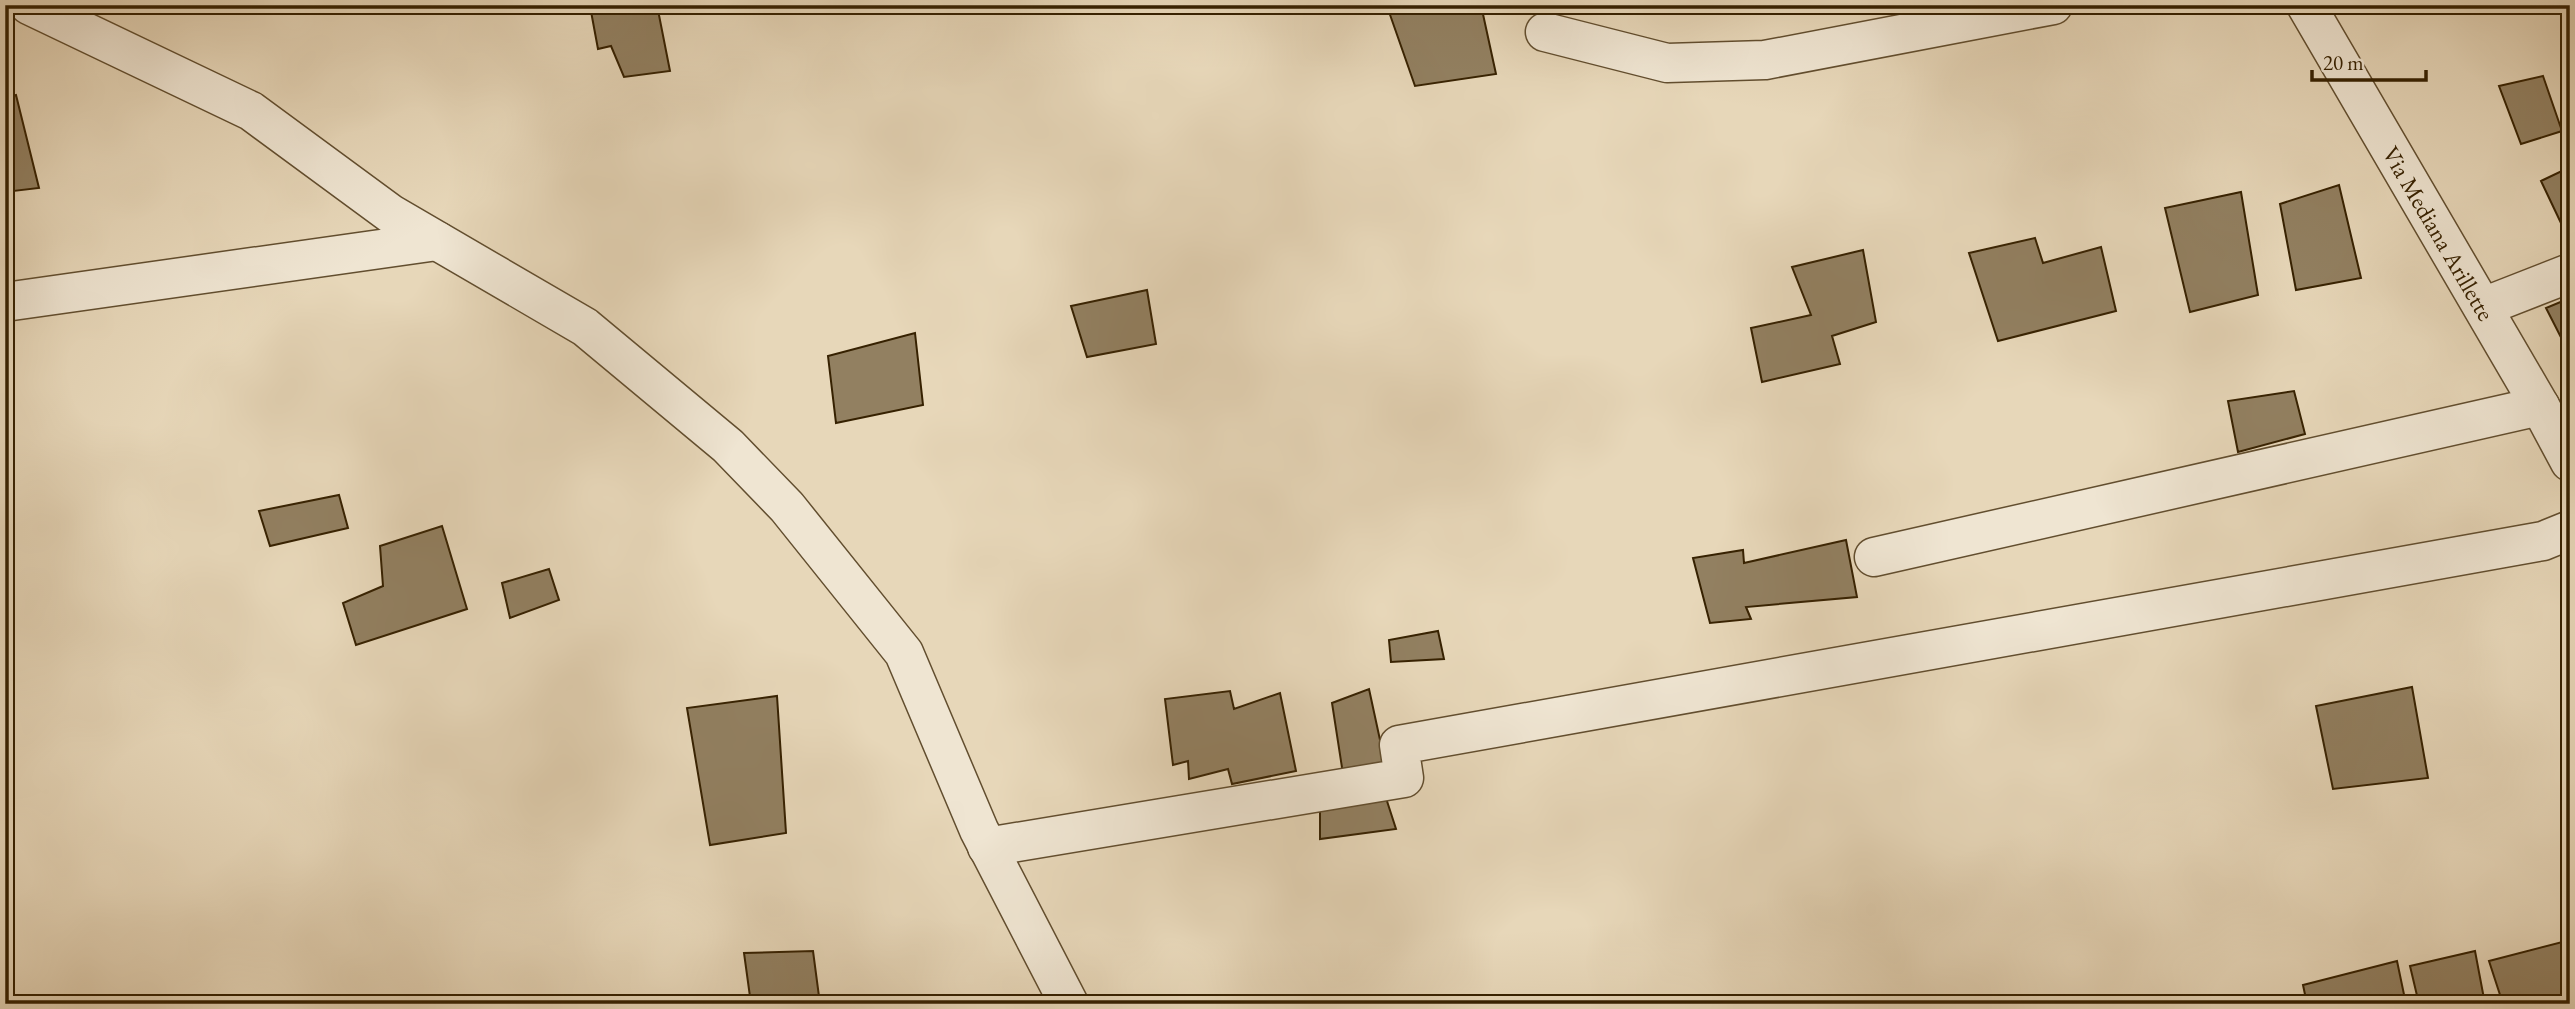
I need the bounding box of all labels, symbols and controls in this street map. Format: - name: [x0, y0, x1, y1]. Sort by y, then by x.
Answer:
- scale bar: [2312, 38, 2426, 82]
- text: 20 m: [2323, 49, 2364, 76]
- street label: Via Mediana Arillette: [2376, 140, 2502, 326]

